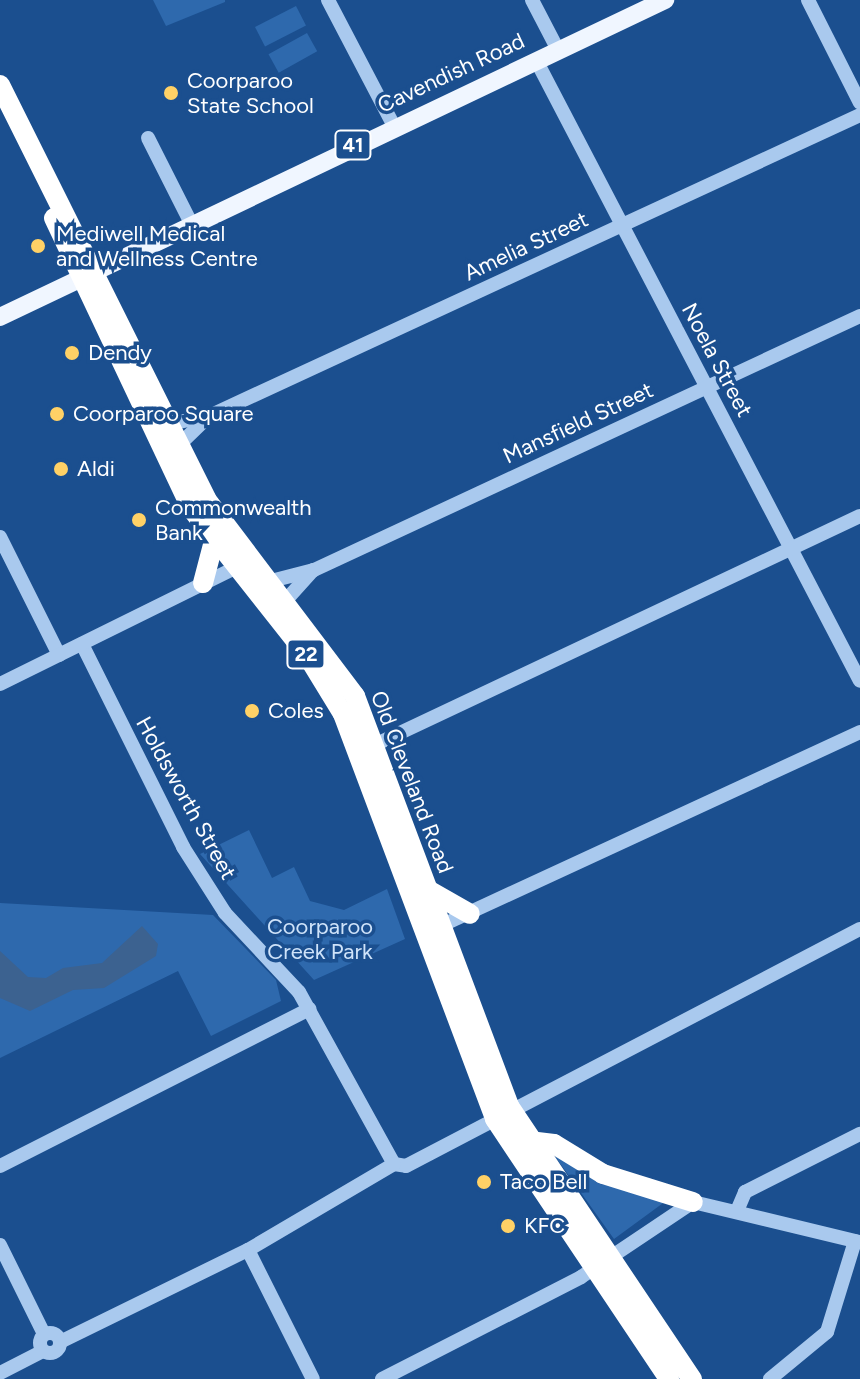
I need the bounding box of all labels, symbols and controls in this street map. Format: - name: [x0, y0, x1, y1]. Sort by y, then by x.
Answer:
- street label: Cavendish Road: [373, 27, 529, 119]
- place label: Coorparoo State School: [187, 67, 314, 118]
- marker: Coorparoo State School: [162, 84, 180, 102]
- road number: 41: [333, 129, 373, 161]
- street label: Amelia Street: [460, 206, 592, 286]
- place label: Mediwell Medical and Wellness Centre: [56, 220, 258, 272]
- marker: Mediwell Medical and Wellness Centre: [27, 235, 49, 257]
- street label: Noela Street: [676, 299, 758, 421]
- place label: Dendy: [88, 340, 152, 366]
- marker: Dendy: [63, 344, 81, 362]
- street label: Mansfield Street: [499, 377, 657, 469]
- place label: Coorparoo Square: [73, 401, 254, 427]
- marker: Coorparoo Square: [48, 405, 66, 423]
- place label: Aldi: [77, 456, 115, 482]
- marker: Aldi: [52, 460, 70, 478]
- place label: Commonwealth Bank: [155, 494, 312, 546]
- marker: Commonwealth Bank: [130, 511, 148, 529]
- road number: 22: [286, 638, 326, 670]
- street label: Old Cleveland Road: [365, 687, 459, 877]
- place label: Coles: [268, 698, 324, 724]
- marker: Coles: [243, 702, 261, 720]
- street label: Holdsworth Street: [130, 712, 242, 884]
- park label: Coorparoo Creek Park: [267, 913, 373, 964]
- place label: Taco Bell: [500, 1169, 587, 1195]
- marker: Taco Bell: [475, 1173, 493, 1191]
- place label: KFC: [524, 1213, 565, 1239]
- marker: KFC: [499, 1217, 517, 1235]

